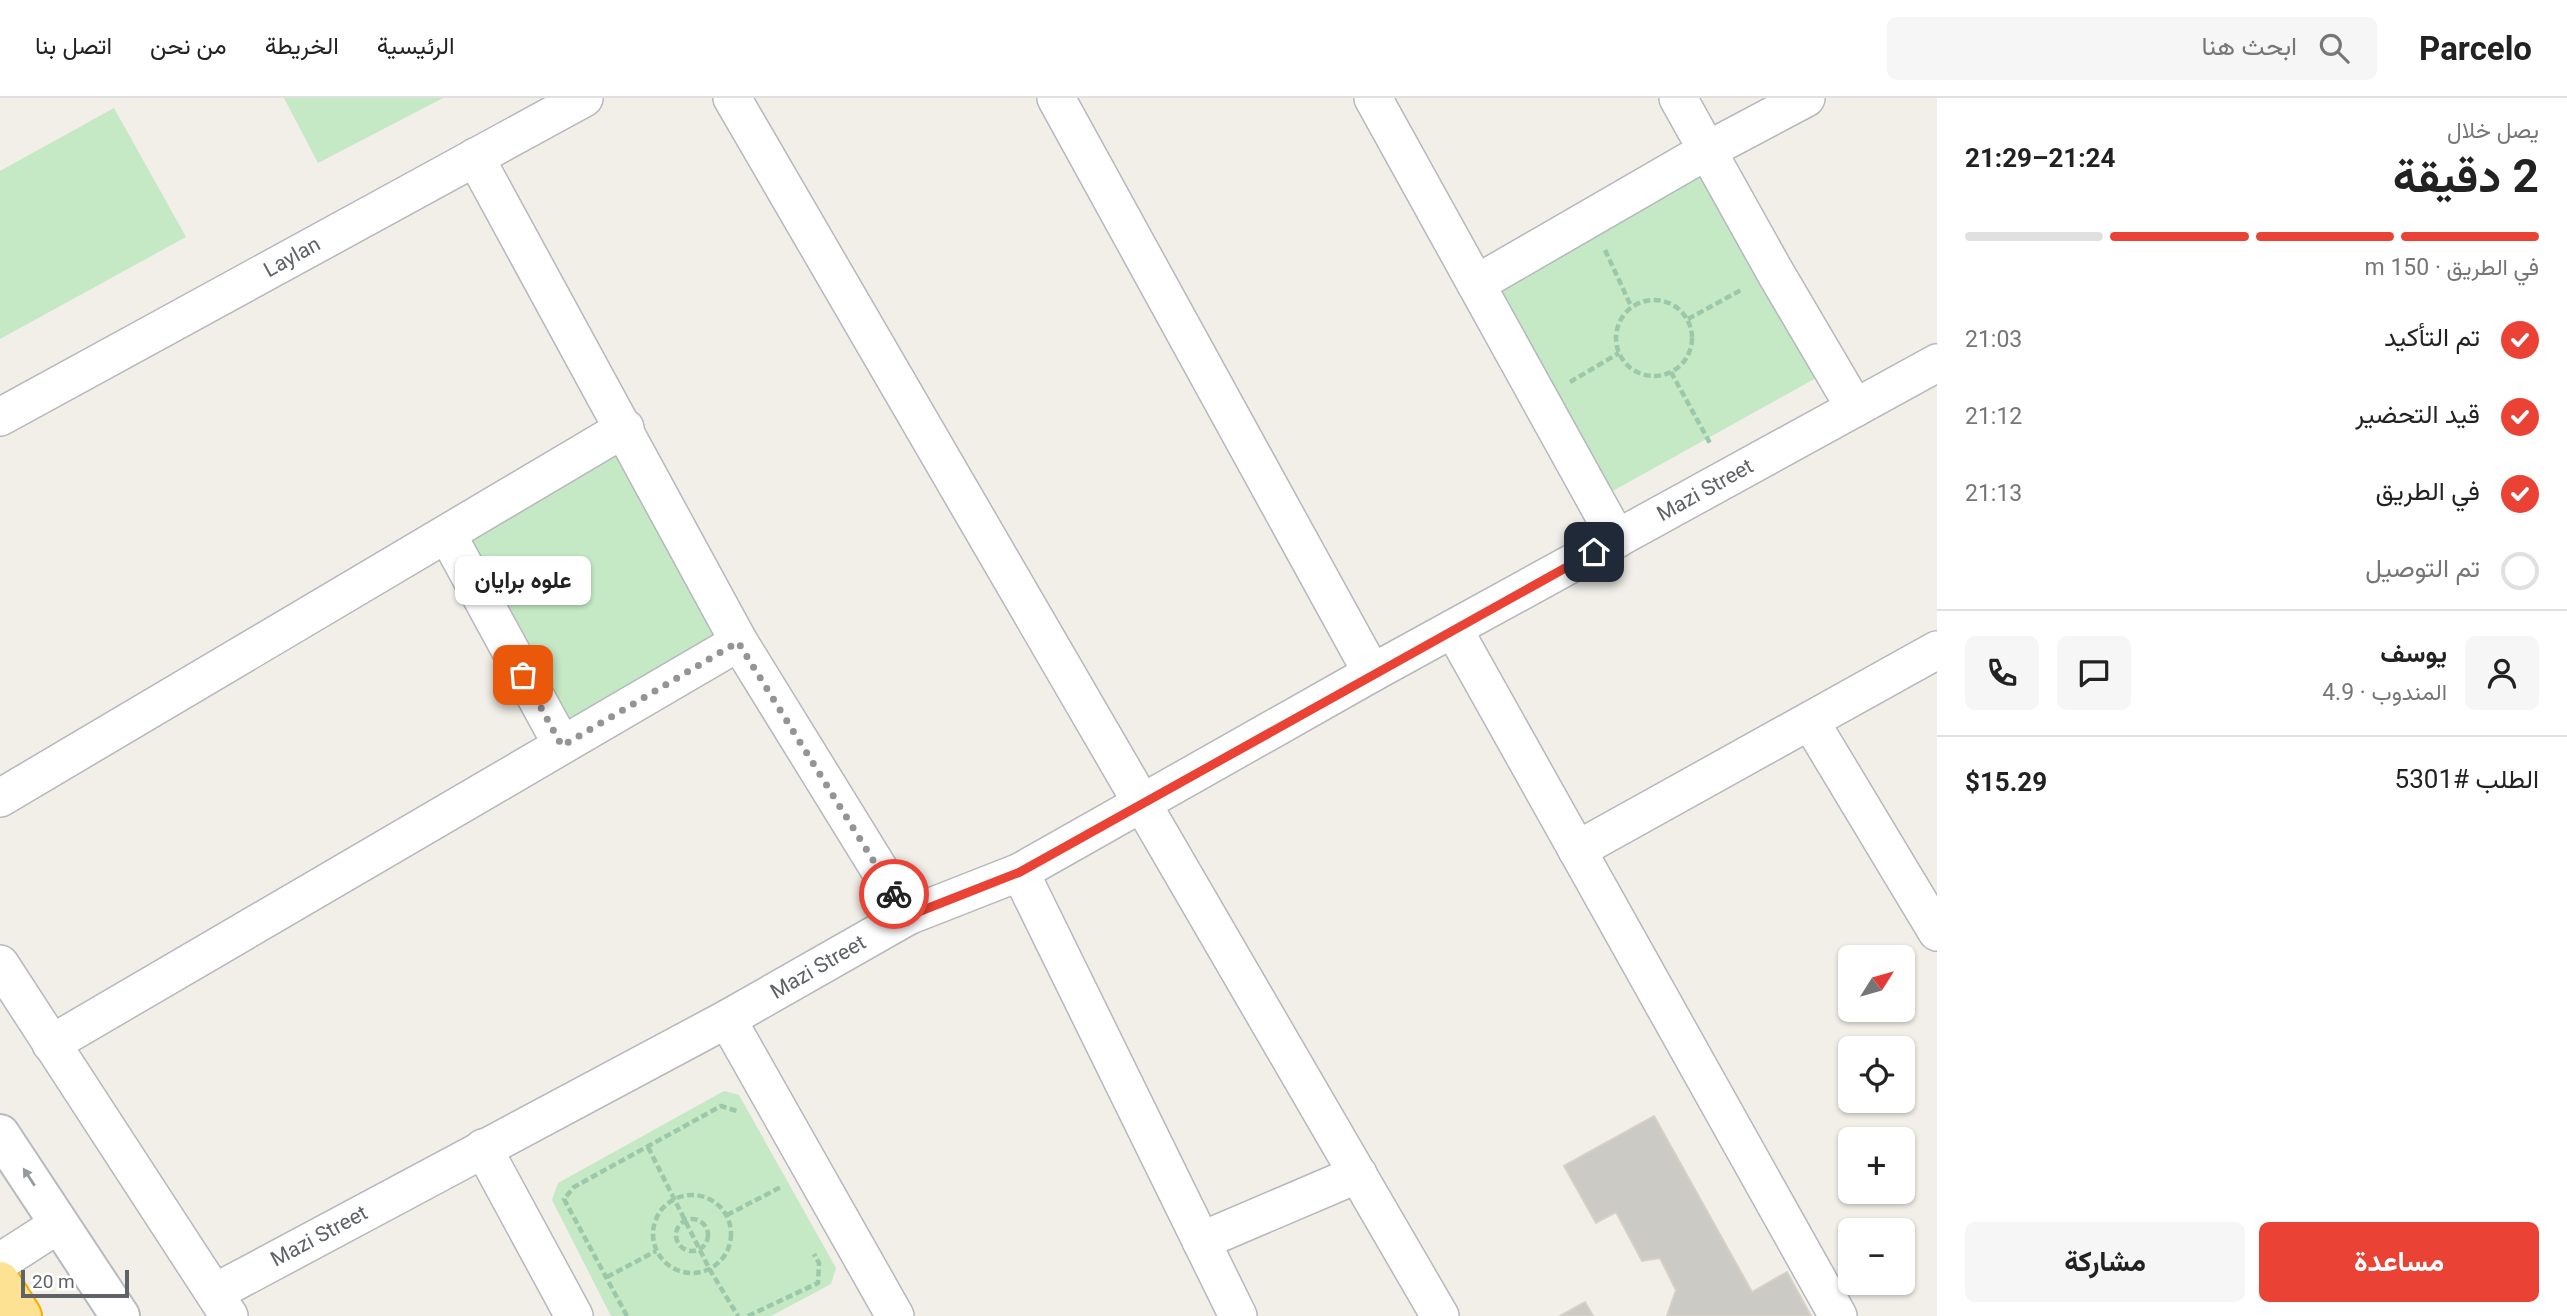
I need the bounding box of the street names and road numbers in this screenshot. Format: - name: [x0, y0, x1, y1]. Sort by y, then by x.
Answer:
- street label: Laylan: [260, 232, 324, 282]
- street label: Mazi Street: [1653, 454, 1757, 526]
- street label: Mazi Street: [766, 930, 870, 1004]
- street label: Mazi Street: [267, 1200, 371, 1271]

